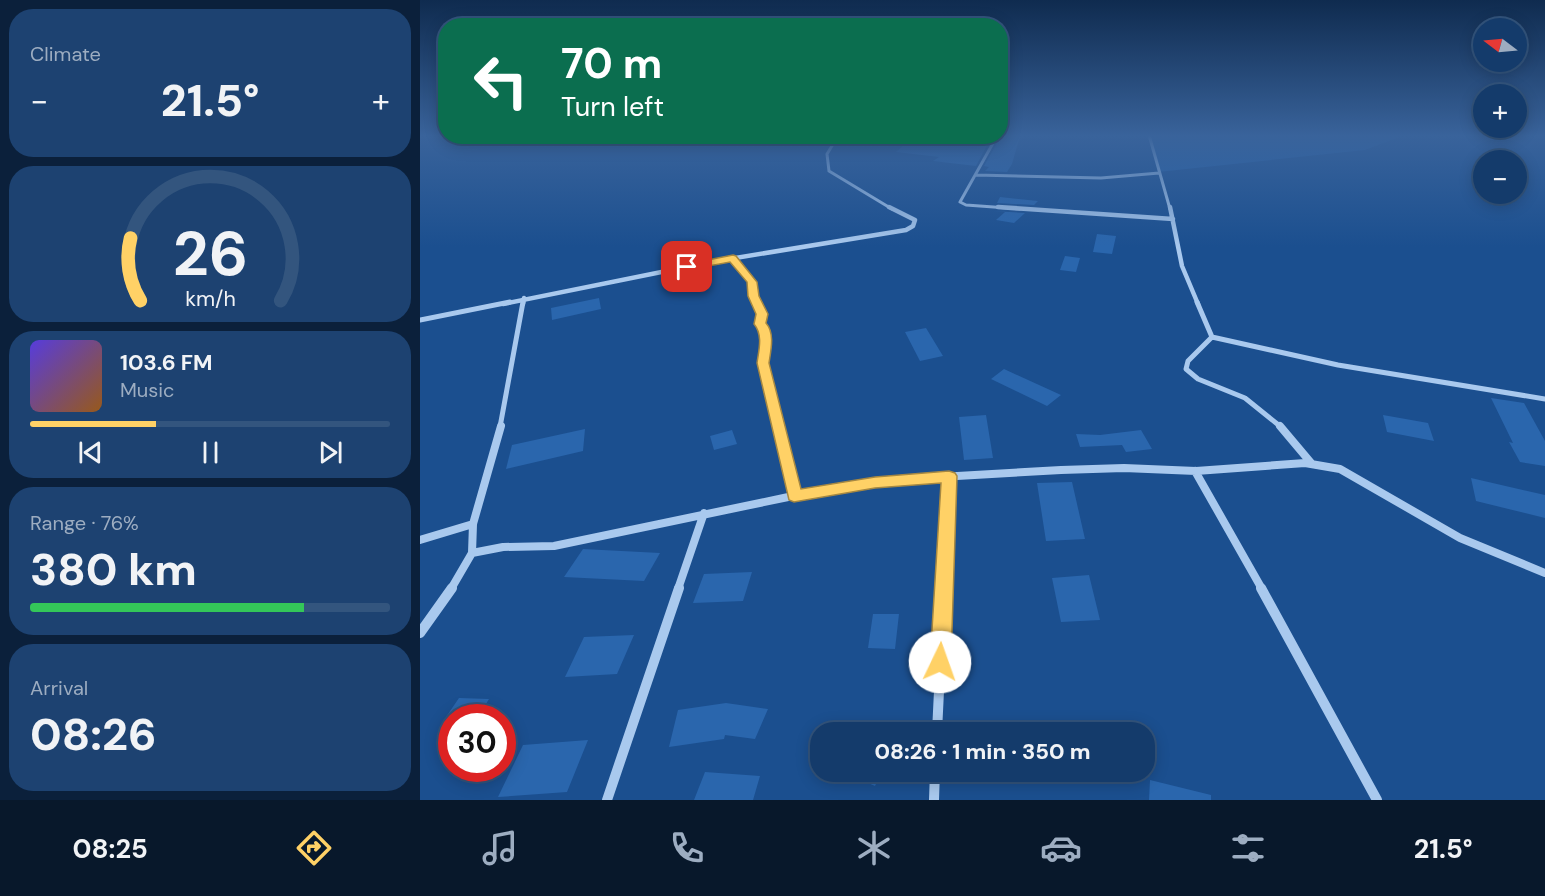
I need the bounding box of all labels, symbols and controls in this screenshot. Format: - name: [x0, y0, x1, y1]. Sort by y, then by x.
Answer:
- north arrow: [1473, 18, 1527, 72]
- map controls: [1473, 18, 1527, 204]
- text: 70 m: [561, 36, 662, 91]
- text: Climate: [30, 41, 101, 67]
- icon: left: [462, 42, 540, 120]
- text: 21.5°: [161, 71, 259, 130]
- text: −: [30, 79, 48, 122]
- text: +: [372, 79, 390, 122]
- button: +: [1473, 84, 1527, 138]
- text: Turn left: [561, 89, 664, 124]
- button: −: [1473, 150, 1527, 204]
- text: 26: [172, 213, 248, 294]
- pin: [661, 241, 712, 292]
- icon: arrive: [670, 250, 703, 283]
- text: km/h: [185, 285, 235, 313]
- text: 103.6 FM: [120, 348, 213, 377]
- text: Music: [120, 377, 175, 403]
- icon: previous: [74, 436, 107, 469]
- icon: pause: [194, 436, 227, 469]
- icon: next: [314, 436, 347, 469]
- text: Range · 76%: [30, 510, 139, 536]
- text: 380 km: [30, 540, 197, 599]
- position arrow: [908, 630, 972, 694]
- text: Arrival: [30, 675, 88, 701]
- speed limit sign: 30: [438, 704, 516, 782]
- text: 08:26: [30, 705, 157, 764]
- text: 08:26 · 1 min · 350 m: [875, 737, 1090, 766]
- icon: directions: [293, 827, 335, 869]
- icon: music: [479, 827, 521, 869]
- icon: phone: [666, 827, 708, 869]
- icon: climate: [853, 827, 895, 869]
- icon: car: [1040, 827, 1082, 869]
- icon: filters: [1227, 827, 1269, 869]
- text: 08:25: [72, 831, 148, 866]
- text: 21.5°: [1414, 831, 1472, 866]

